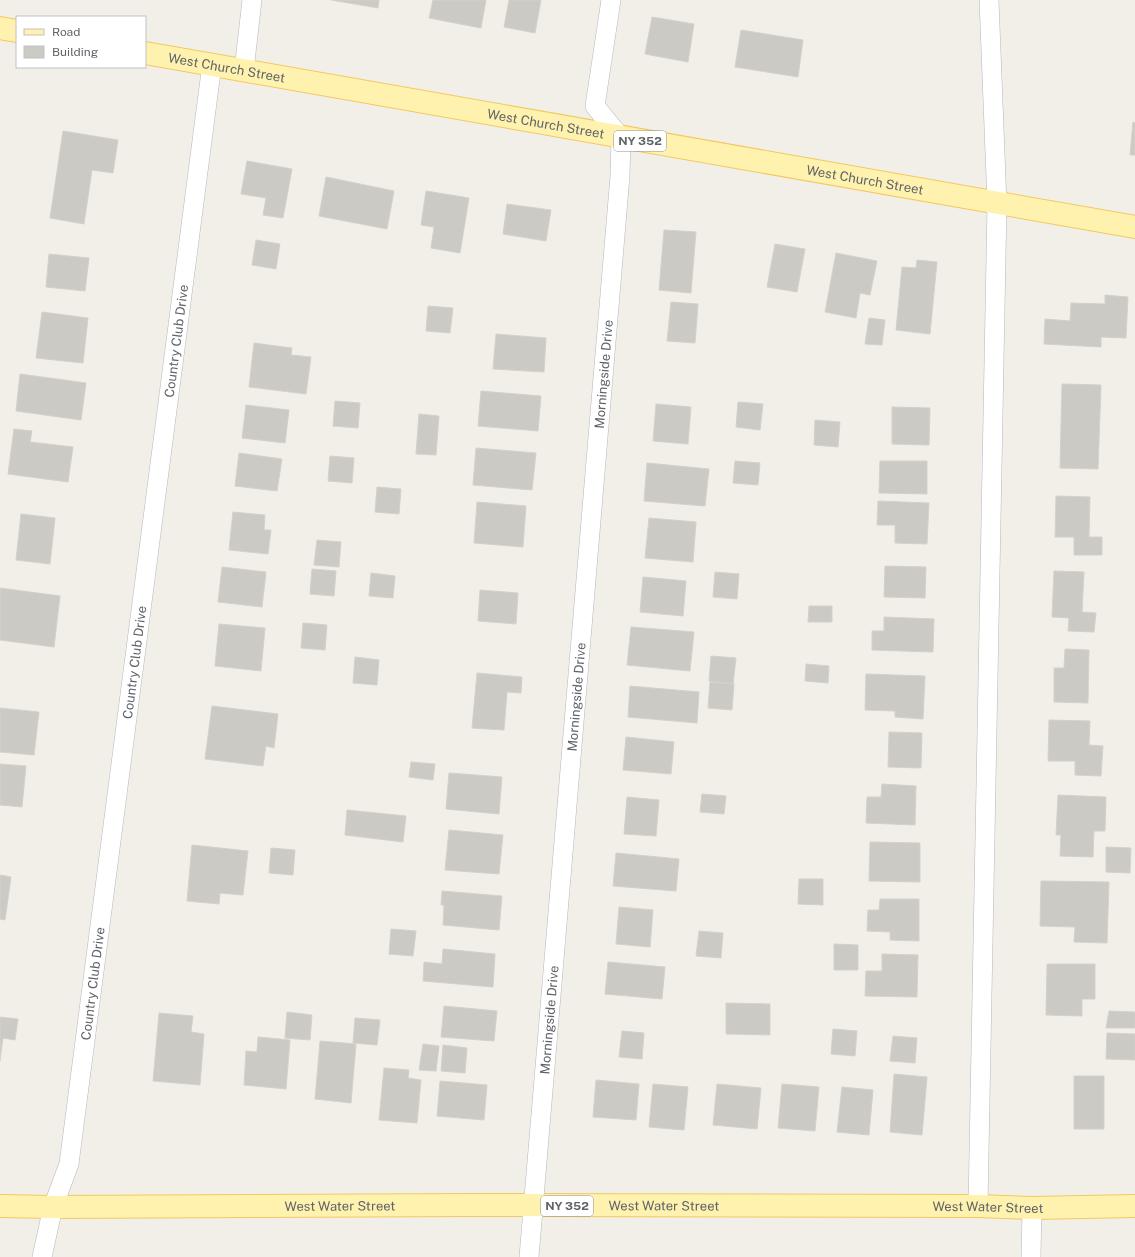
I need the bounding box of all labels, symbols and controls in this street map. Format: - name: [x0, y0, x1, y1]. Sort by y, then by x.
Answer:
- legend: [16, 16, 146, 68]
- text: Road: [52, 25, 80, 39]
- text: Building: [52, 45, 98, 59]
- street label: West Church Street: [167, 50, 286, 85]
- street label: West Church Street: [486, 106, 606, 141]
- road number: NY 352: [614, 131, 666, 151]
- street label: West Church Street: [805, 162, 925, 197]
- street label: Country Club Drive: [161, 284, 191, 398]
- street label: Morningside Drive: [591, 319, 615, 429]
- street label: Country Club Drive: [119, 605, 149, 720]
- street label: Morningside Drive: [564, 642, 588, 752]
- street label: Country Club Drive: [78, 926, 107, 1041]
- street label: Morningside Drive: [537, 965, 561, 1075]
- road number: NY 352: [541, 1196, 593, 1216]
- street label: West Water Street: [285, 1198, 395, 1213]
- street label: West Water Street: [609, 1198, 719, 1213]
- street label: West Water Street: [933, 1198, 1043, 1216]

